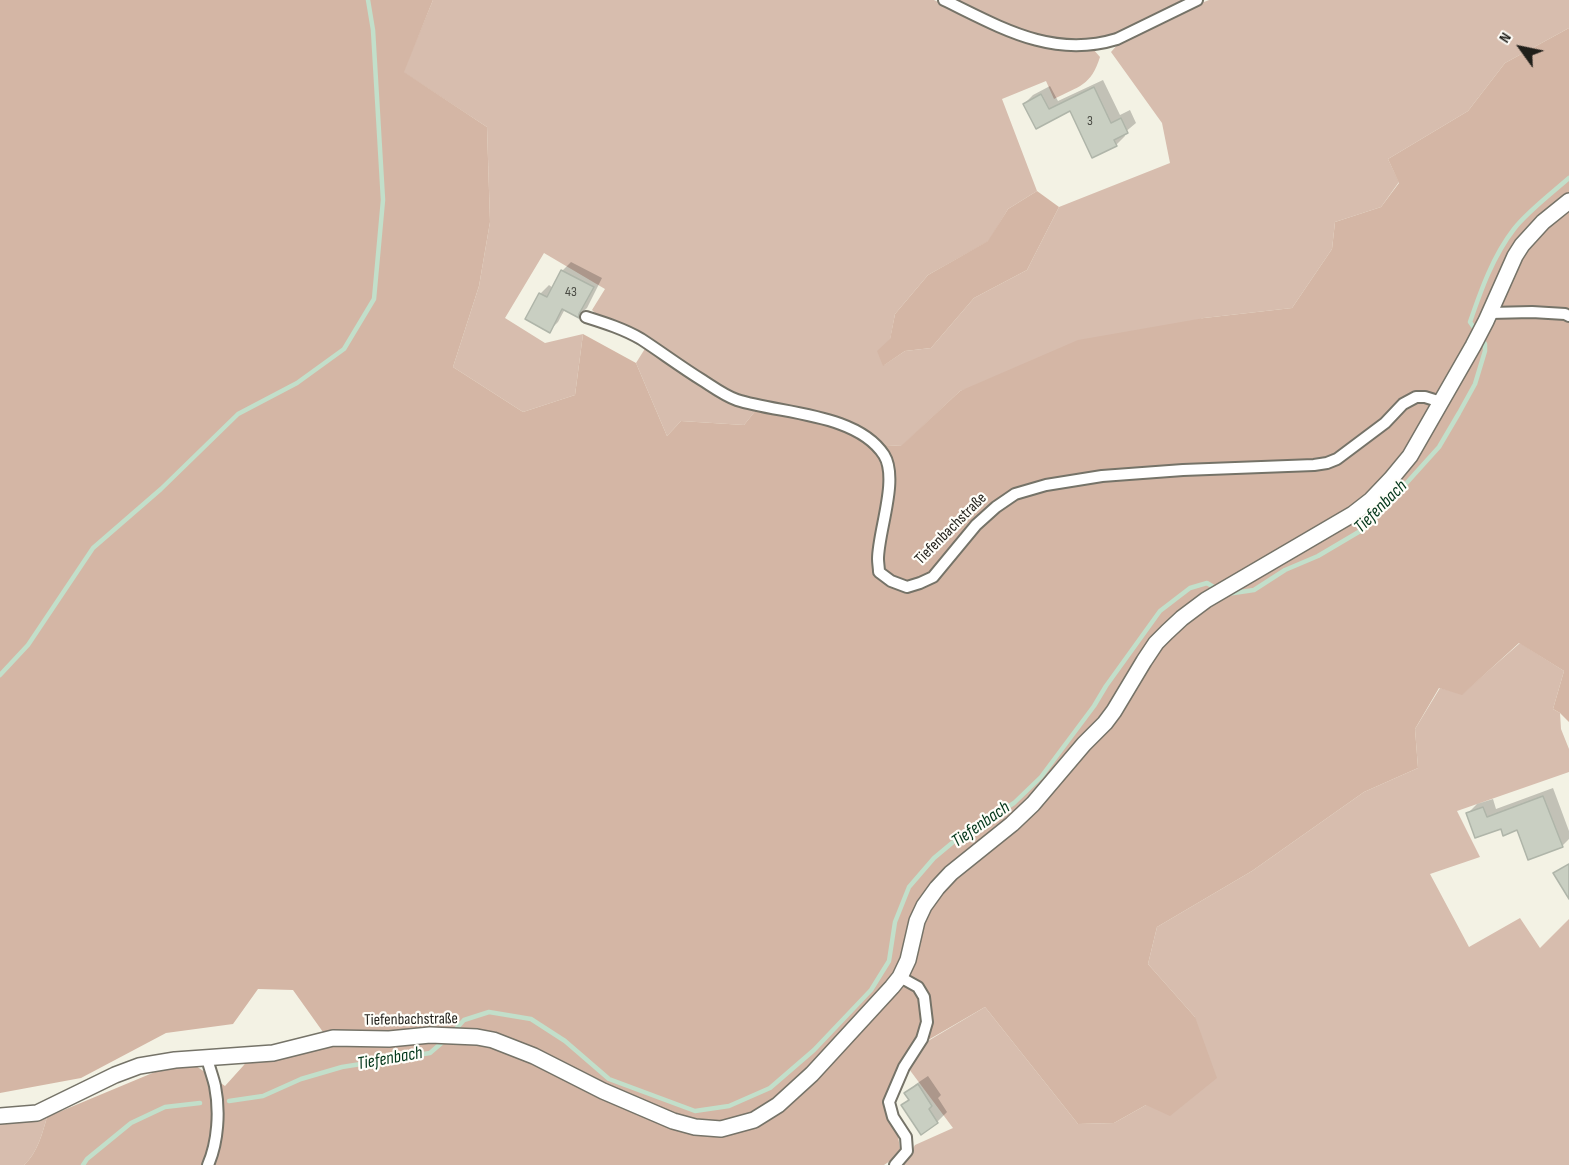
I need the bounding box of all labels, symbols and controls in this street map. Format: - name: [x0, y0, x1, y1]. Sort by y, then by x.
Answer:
- north arrow: [1491, 18, 1551, 78]
- text: N: [1495, 29, 1516, 47]
- house number: 3: [1087, 113, 1093, 129]
- house number: 43: [565, 284, 577, 300]
- water label: Tiefenbach: [1350, 476, 1412, 538]
- street label: Tiefenbachstraße: [911, 489, 991, 569]
- water label: Tiefenbach: [948, 797, 1014, 853]
- street label: Tiefenbachstraße: [364, 1010, 458, 1030]
- water label: Tiefenbach: [356, 1043, 424, 1075]

